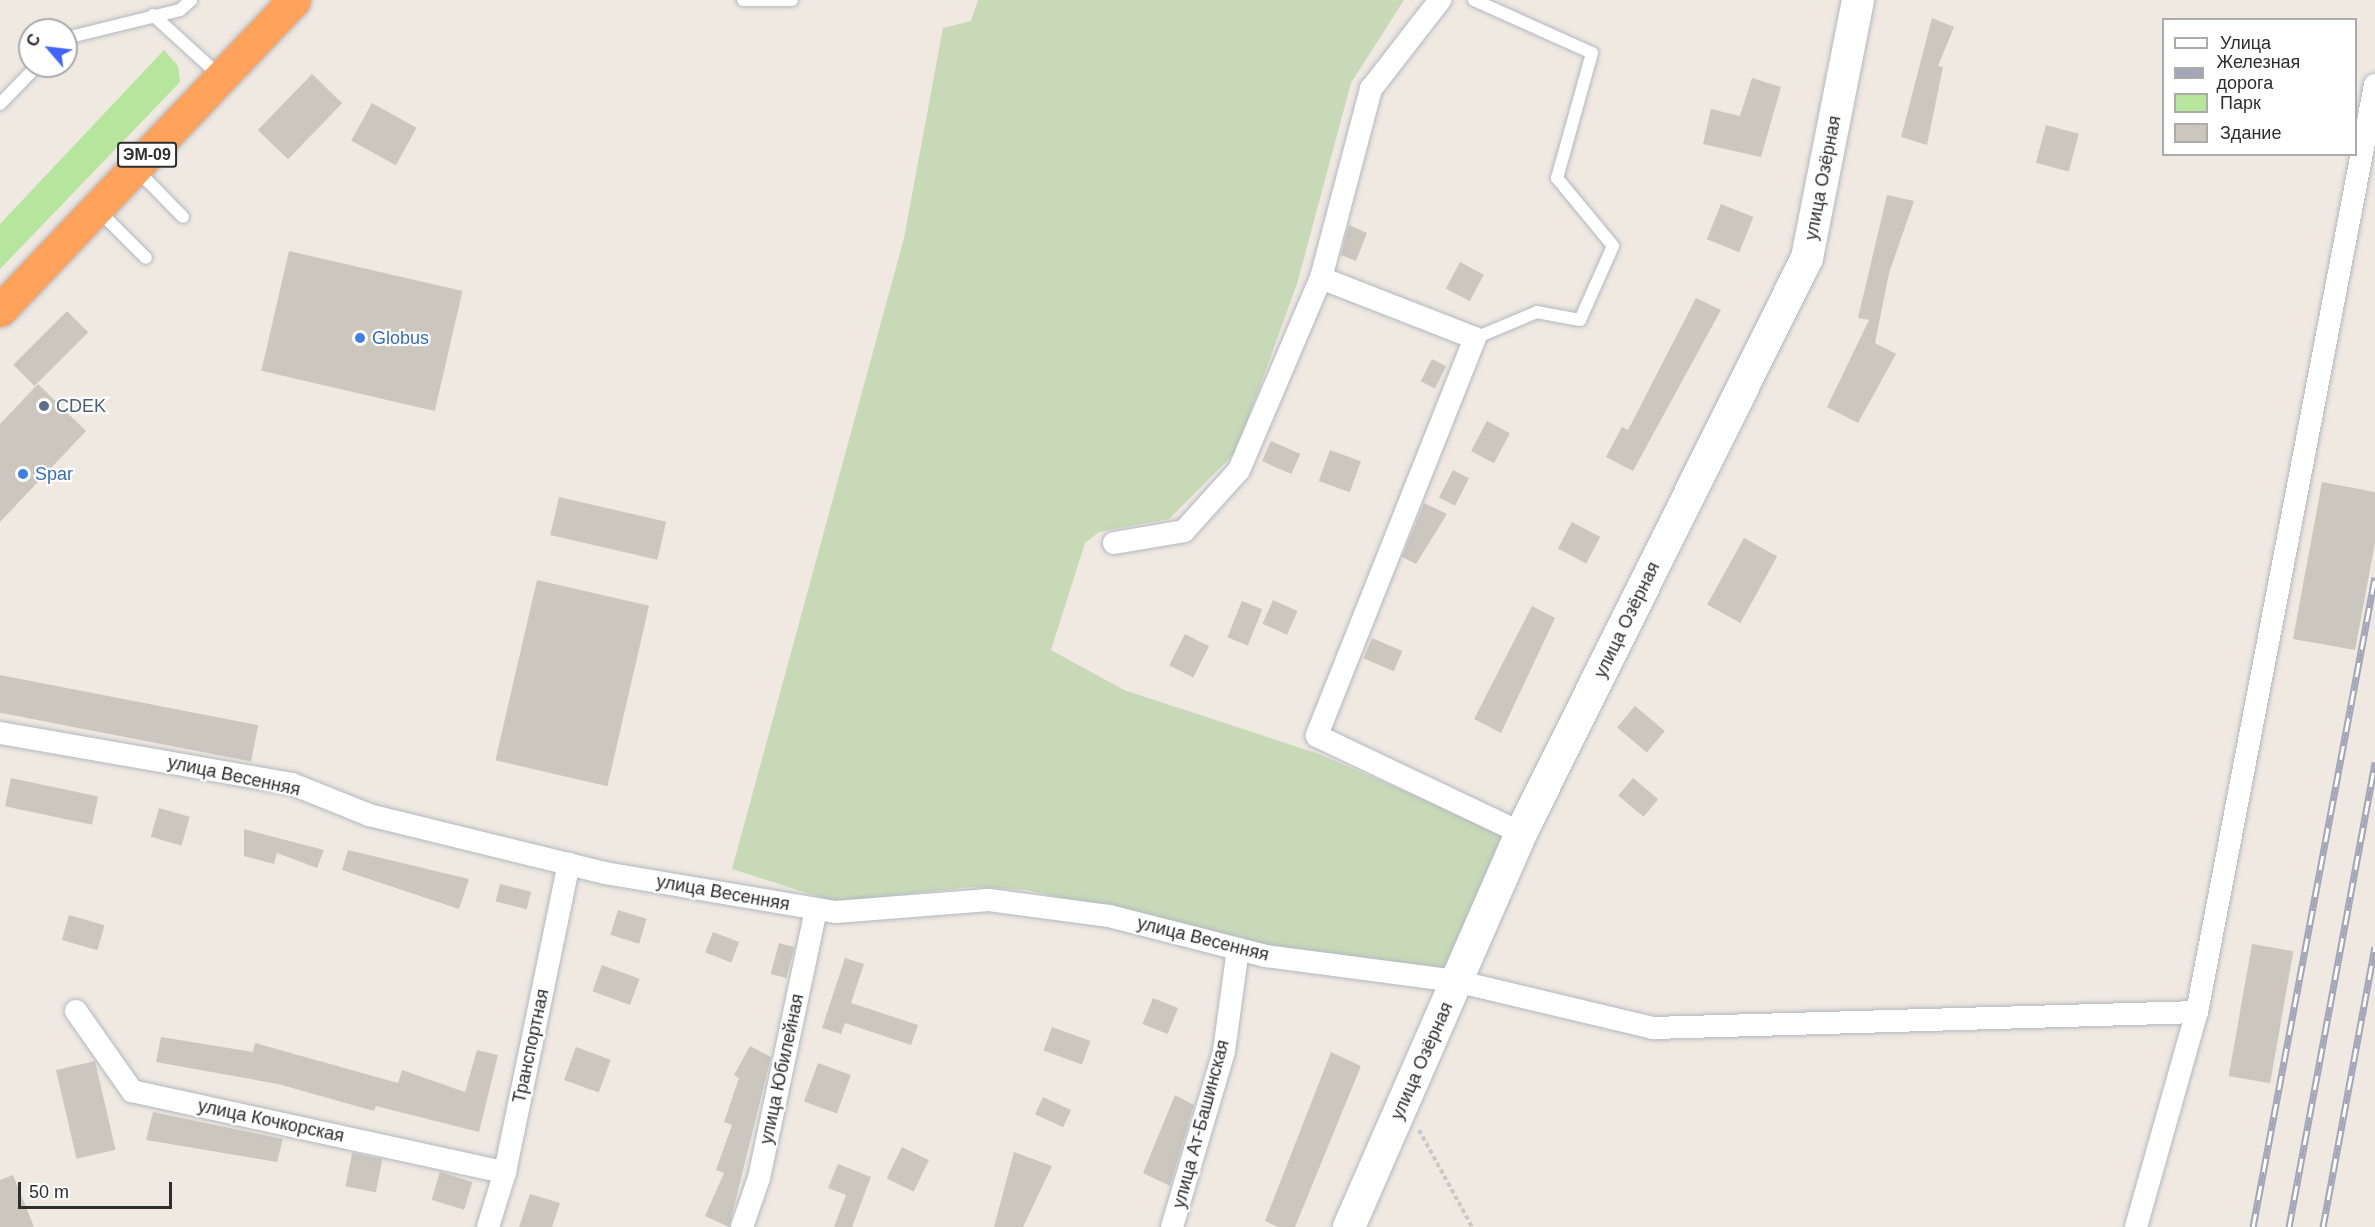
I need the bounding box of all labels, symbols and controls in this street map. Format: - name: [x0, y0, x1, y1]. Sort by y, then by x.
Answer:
- north arrow: [18, 18, 78, 78]
- legend: [2162, 18, 2357, 156]
- text: С: [23, 31, 44, 49]
- text: Улица: [2220, 33, 2271, 53]
- text: Железная дорога: [2216, 52, 2300, 93]
- text: Парк: [2220, 93, 2261, 113]
- street label: улица Озёрная: [1800, 114, 1846, 242]
- text: Здание: [2220, 123, 2281, 143]
- road number: ЭМ-09: [117, 142, 177, 168]
- place label: Globus: [372, 327, 429, 349]
- marker: Globus: [353, 331, 367, 345]
- place label: CDEK: [56, 395, 106, 417]
- marker: CDEK: [37, 399, 51, 413]
- place label: Spar: [35, 463, 73, 485]
- marker: Spar: [16, 467, 30, 481]
- street label: улица Озёрная: [1590, 558, 1664, 682]
- street label: улица Весенняя: [166, 751, 302, 801]
- street label: улица Весенняя: [655, 871, 791, 915]
- street label: улица Весенняя: [1135, 912, 1271, 966]
- street label: Транспортная: [508, 987, 554, 1105]
- street label: улица Юбилейная: [755, 992, 809, 1146]
- street label: улица Озёрная: [1386, 999, 1458, 1123]
- street label: улица Ат-Башинская: [1168, 1037, 1234, 1211]
- street label: улица Кочкорская: [196, 1095, 346, 1147]
- scale bar: [21, 1170, 176, 1208]
- text: 50 m: [29, 1182, 69, 1202]

